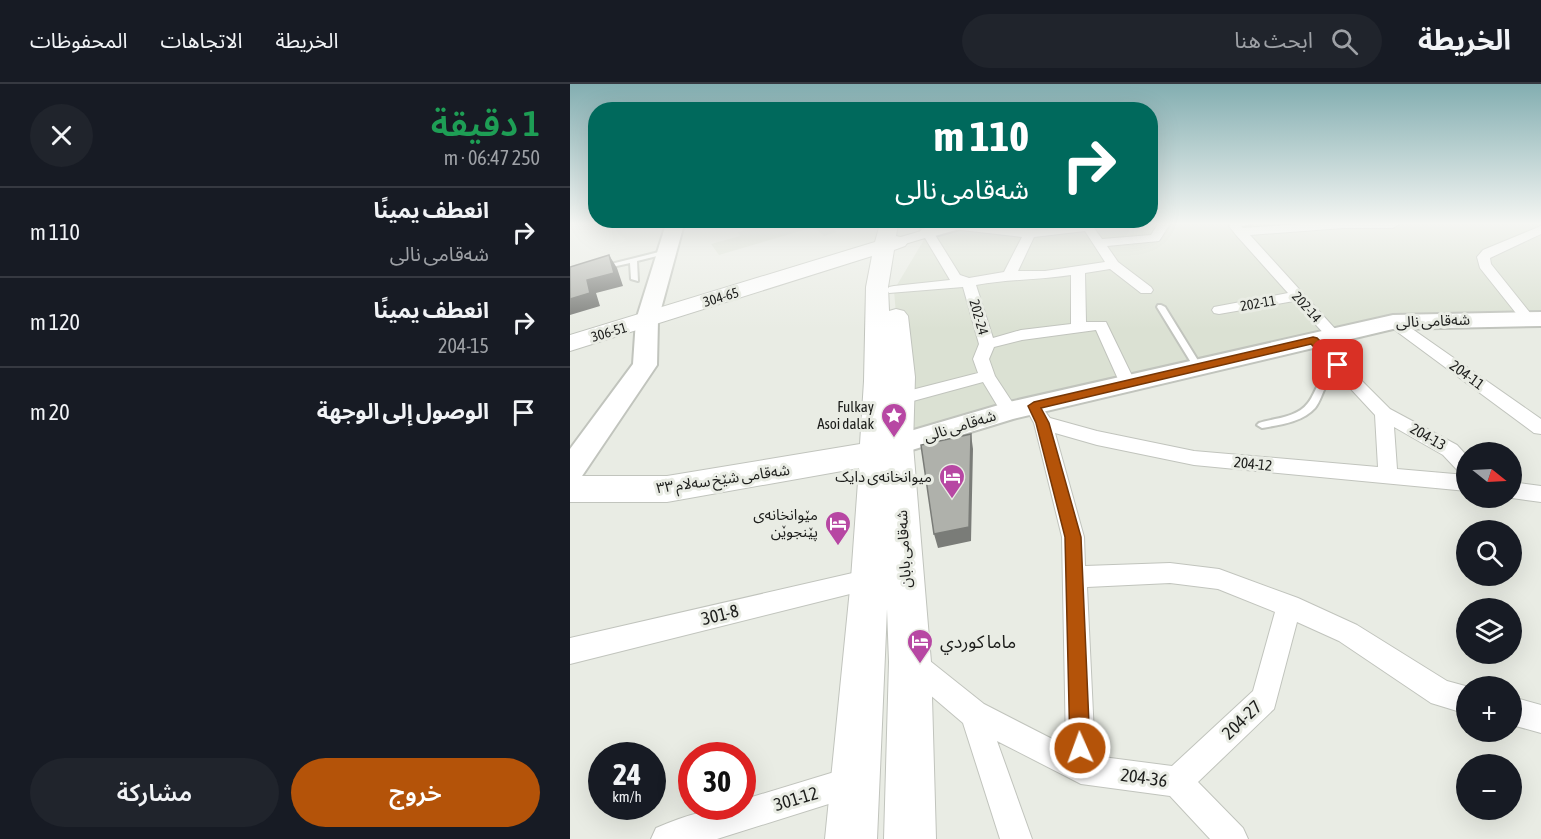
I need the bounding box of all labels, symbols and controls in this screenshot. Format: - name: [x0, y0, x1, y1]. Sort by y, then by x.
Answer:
- search box: [962, 14, 1382, 68]
- text: الخريطة: [1418, 24, 1511, 56]
- icon: search: [1328, 25, 1361, 58]
- text: ابحث هنا: [1234, 27, 1313, 53]
- text: المحفوظات: [30, 28, 127, 52]
- text: الاتجاهات: [160, 28, 242, 52]
- text: الخريطة: [275, 28, 338, 52]
- text: 1 دقيقة: [431, 102, 540, 144]
- button: close: [30, 104, 93, 167]
- text: 110 m: [934, 112, 1029, 160]
- icon: right: [1050, 126, 1128, 204]
- text: 250 m · 06:47: [444, 146, 540, 169]
- text: شەقامی نالی: [895, 174, 1029, 205]
- text: انعطف يمينًا: [373, 197, 489, 223]
- icon: right: [507, 216, 540, 249]
- text: 110 m: [30, 219, 80, 245]
- text: شەقامی نالی: [390, 242, 489, 265]
- street label: 304-65: [701, 284, 741, 310]
- street label: 202-14: [1289, 288, 1325, 326]
- street label: 202-11: [1239, 292, 1277, 314]
- text: انعطف يمينًا: [373, 297, 489, 323]
- street label: 202-24: [966, 297, 992, 337]
- icon: right: [507, 306, 540, 339]
- text: 120 m: [30, 309, 80, 335]
- street label: شەقامی نالی: [1395, 311, 1471, 331]
- street label: 306-51: [589, 319, 629, 345]
- text: 204-15: [438, 334, 489, 357]
- pin: [1312, 339, 1363, 390]
- icon: arrive: [1321, 348, 1354, 381]
- street label: 204-11: [1447, 356, 1488, 393]
- icon: arrive: [507, 396, 540, 429]
- text: الوصول إلى الوجهة: [317, 398, 489, 424]
- place label: Fulkay Asoi dalak: [817, 398, 874, 432]
- text: 20 m: [30, 399, 70, 425]
- place icon: Fulkay Asoi dalak: [879, 401, 909, 439]
- street label: شەقامی نالی: [922, 406, 998, 445]
- street label: 204-13: [1407, 420, 1449, 453]
- north arrow: [1456, 442, 1522, 508]
- map controls: [1456, 442, 1522, 820]
- street label: 204-12: [1233, 453, 1273, 474]
- street label: شەقامی شێخ سەلام ٣٣: [655, 461, 791, 500]
- hotel icon: میوانخانەی دایک: [937, 462, 967, 500]
- place label: میوانخانەی دایک: [835, 468, 932, 486]
- place label: مێوانخانەی پێنجوێن: [753, 506, 818, 542]
- hotel icon: مێوانخانەی پێنجوێن: [823, 509, 853, 547]
- street label: شەقامی بابان: [893, 509, 915, 589]
- button: search: [1456, 520, 1522, 586]
- button: layers: [1456, 598, 1522, 664]
- street label: 301-8: [699, 600, 741, 629]
- hotel icon: ماما كوردي: [905, 627, 935, 665]
- place label: ماما كوردي: [940, 631, 1016, 655]
- button: +: [1456, 676, 1522, 742]
- street label: 204-27: [1218, 696, 1266, 743]
- position arrow: [1048, 716, 1112, 780]
- speed limit sign: 30: [678, 742, 756, 820]
- button: −: [1456, 754, 1522, 820]
- text: 24: [613, 757, 641, 791]
- button: مشاركة: [30, 758, 279, 827]
- button: خروج: [291, 758, 540, 827]
- street label: 204-36: [1119, 764, 1169, 791]
- street label: 301-12: [771, 782, 820, 815]
- text: km/h: [612, 788, 642, 805]

